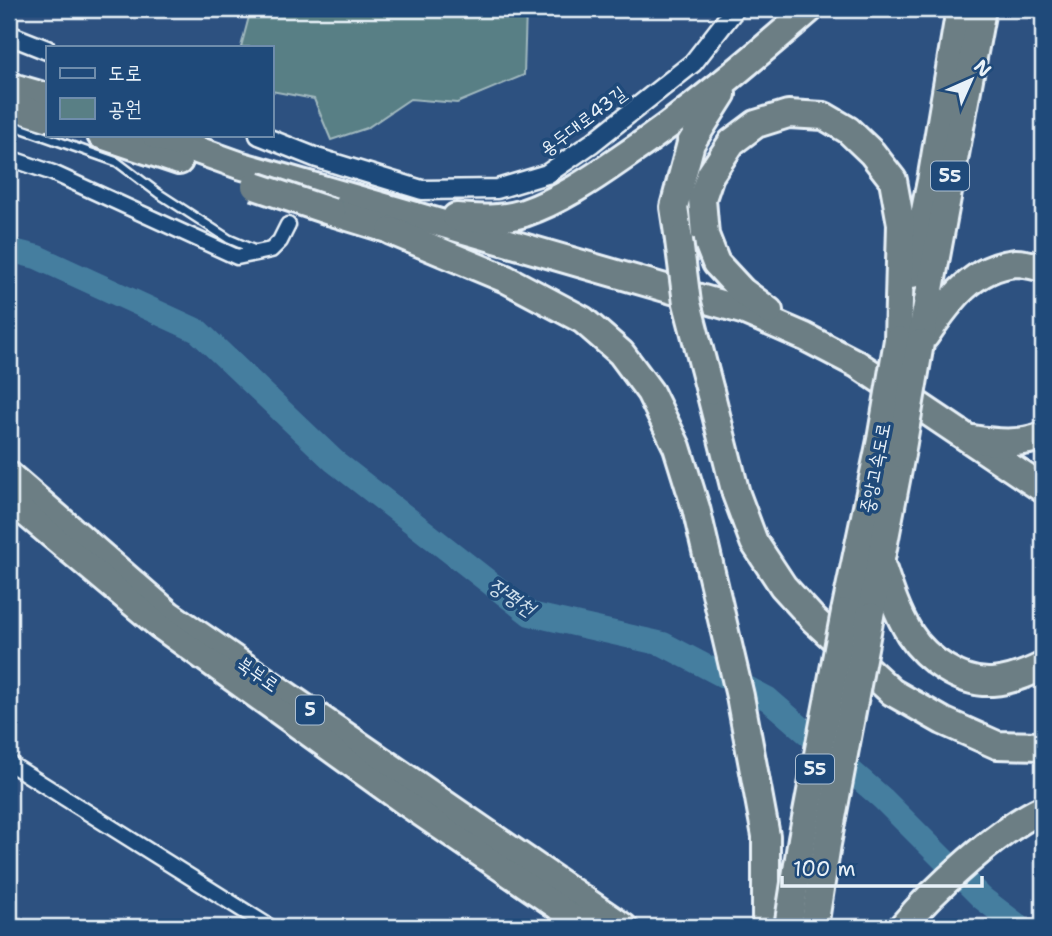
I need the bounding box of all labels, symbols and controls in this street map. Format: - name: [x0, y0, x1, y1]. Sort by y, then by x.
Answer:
- legend: [46, 46, 273, 136]
- north arrow: [936, 46, 1006, 116]
- text: N: [969, 54, 997, 82]
- text: 도로: [108, 59, 142, 87]
- street label: 용두대로43길: [535, 80, 631, 162]
- text: 공원: [108, 95, 142, 123]
- road number: 55: [931, 162, 969, 190]
- street label: 중앙고속도로: [854, 421, 896, 515]
- water label: 장평천: [483, 571, 543, 624]
- street label: 북부로: [232, 651, 284, 697]
- road number: 5: [296, 696, 324, 724]
- road number: 55: [796, 754, 834, 784]
- scale bar: [782, 845, 982, 889]
- text: 100 m: [793, 855, 856, 883]

